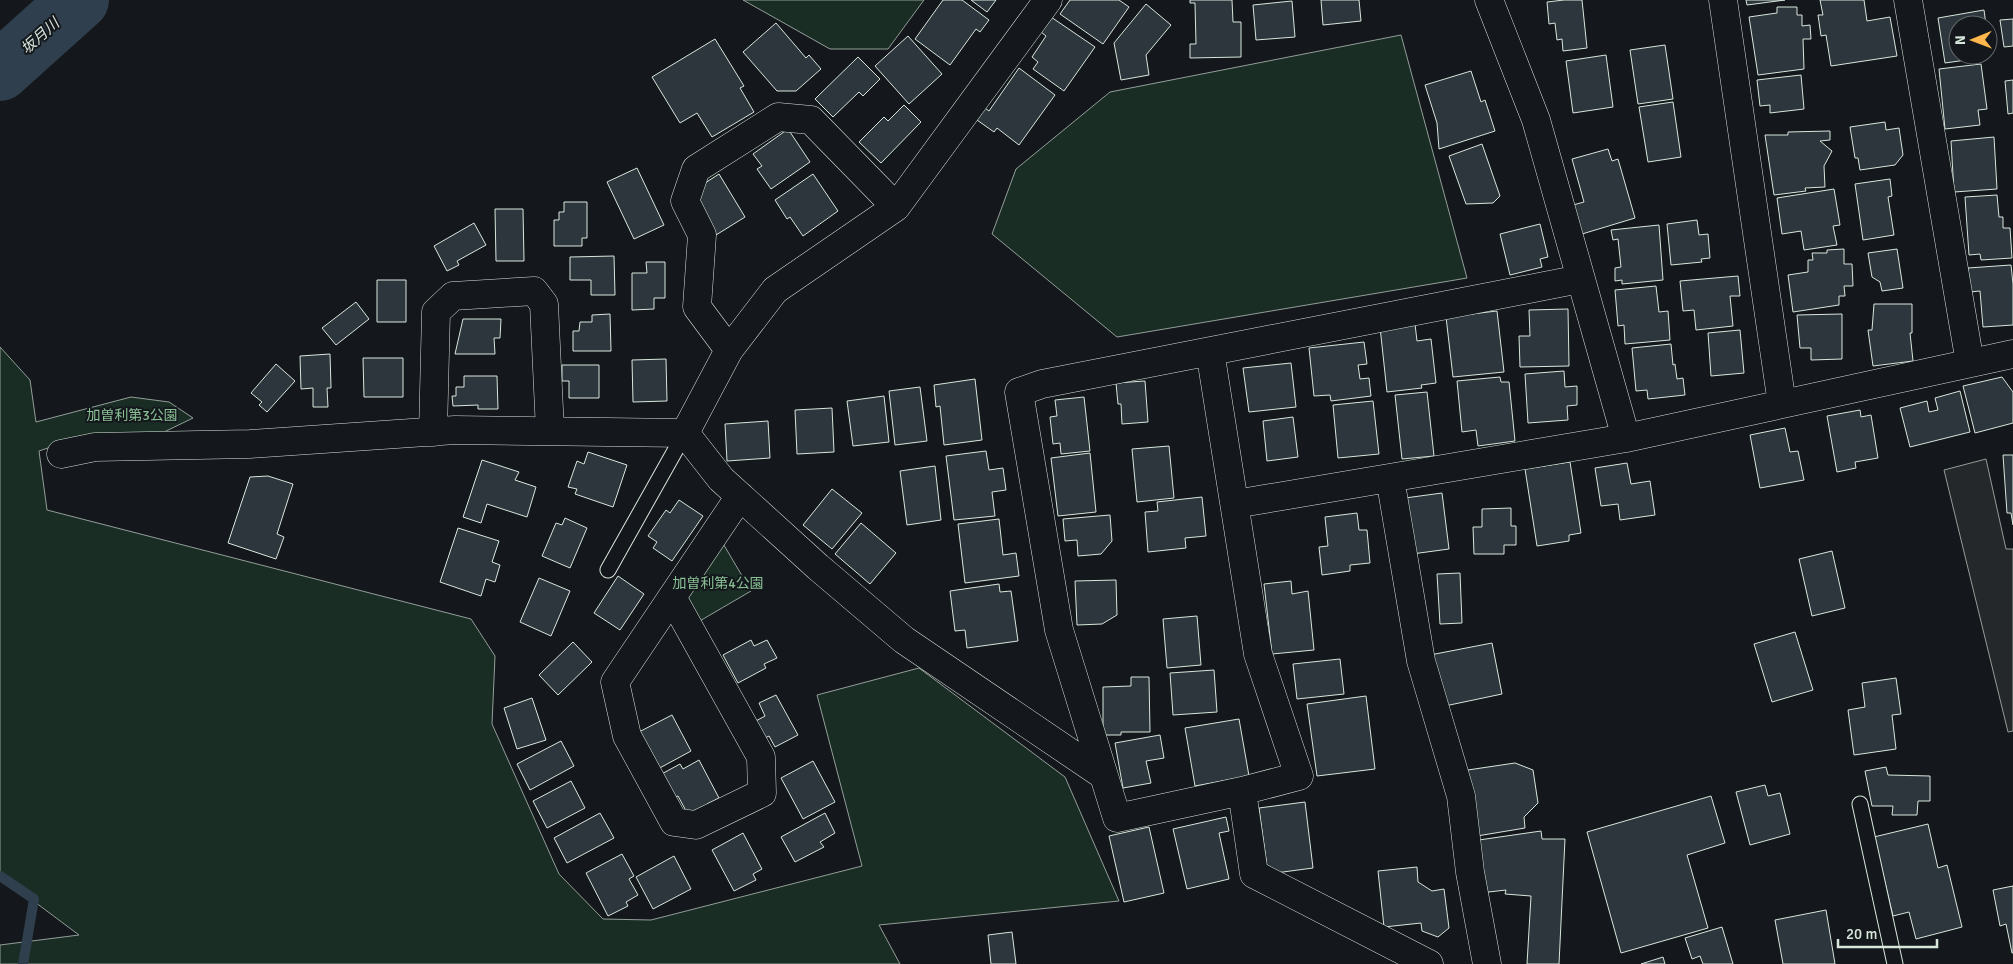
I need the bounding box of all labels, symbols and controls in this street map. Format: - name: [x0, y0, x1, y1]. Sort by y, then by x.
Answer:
- water label: 坂月川: [17, 13, 64, 58]
- north arrow: [1948, 15, 1998, 65]
- text: N: [1952, 35, 1969, 45]
- park label: 加曽利第3公園: [86, 407, 178, 424]
- park label: 加曽利第4公園: [672, 575, 764, 592]
- scale bar: [1838, 916, 1937, 948]
- text: 20 m: [1846, 925, 1877, 943]

